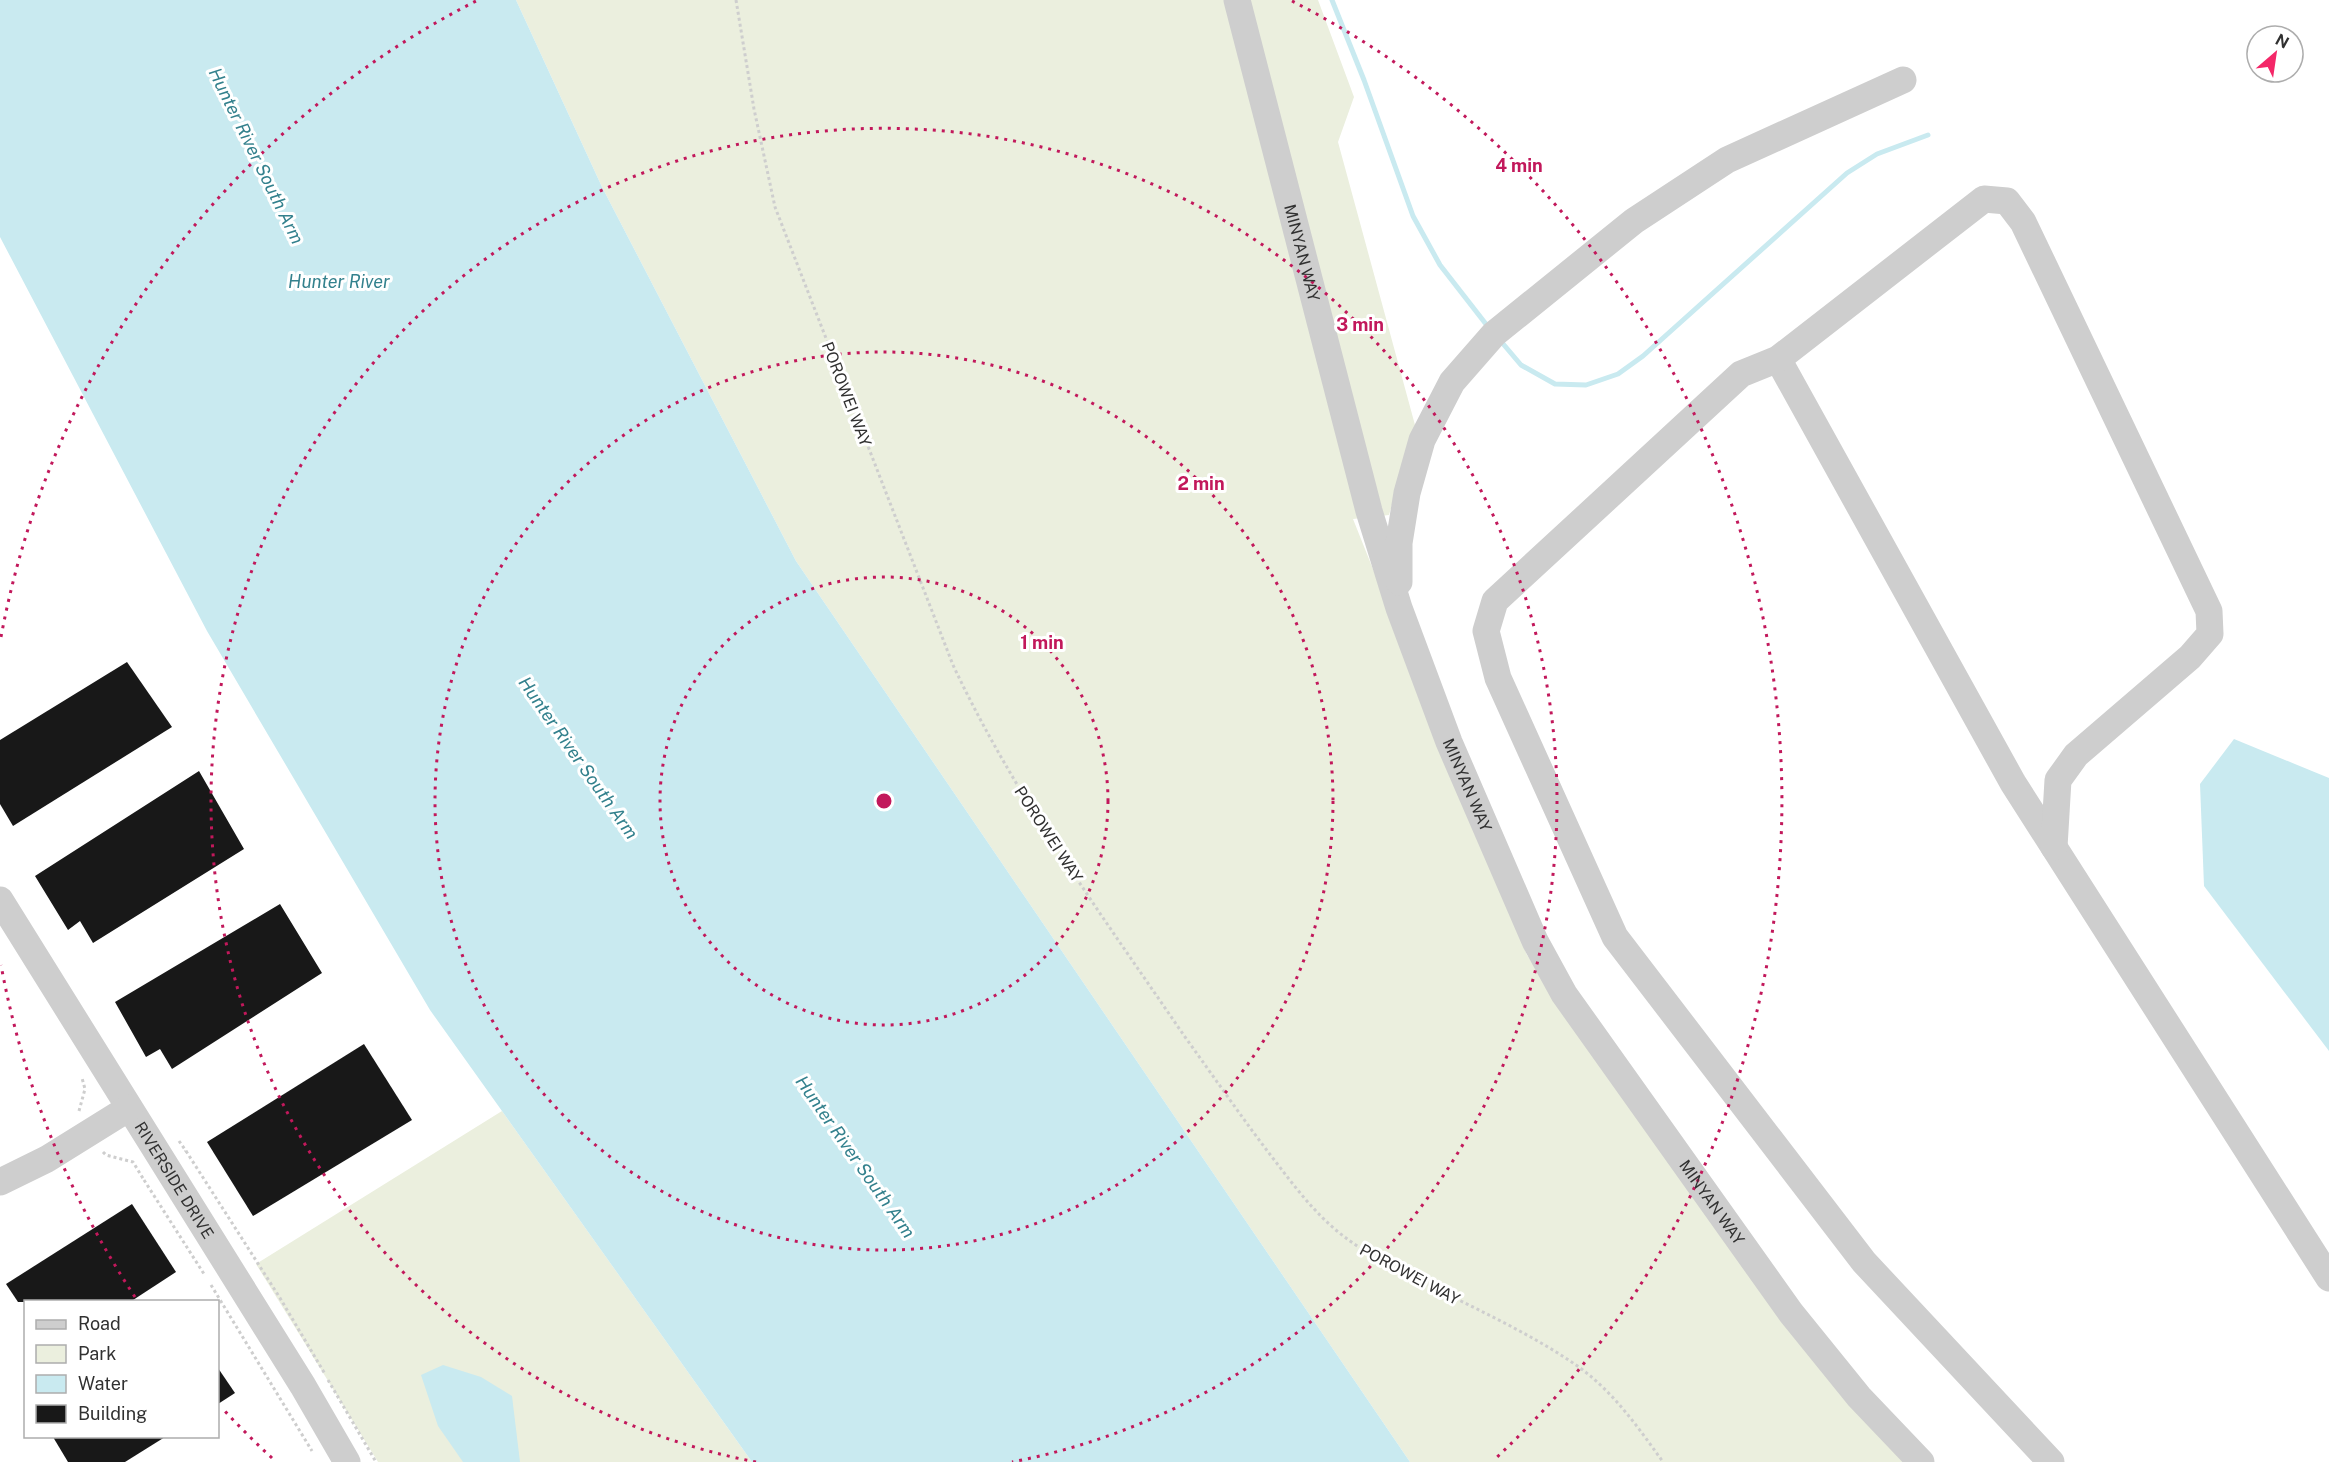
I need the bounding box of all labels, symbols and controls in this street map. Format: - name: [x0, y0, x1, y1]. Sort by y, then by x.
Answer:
- north arrow: [2245, 24, 2305, 84]
- text: N: [2272, 30, 2292, 53]
- water label: Hunter River South Arm: [205, 64, 308, 247]
- text: 4 min: [1495, 155, 1543, 176]
- street label: MINYAN WAY: [1280, 202, 1324, 304]
- water label: Hunter River: [288, 271, 390, 292]
- text: 3 min: [1336, 314, 1384, 335]
- street label: POROWEI WAY: [818, 339, 875, 450]
- text: 2 min: [1177, 473, 1225, 494]
- text: 1 min: [1020, 632, 1064, 653]
- water label: Hunter River South Arm: [514, 673, 642, 843]
- street label: MINYAN WAY: [1439, 736, 1496, 835]
- street label: POROWEI WAY: [1010, 783, 1087, 886]
- centre of rings: [874, 791, 894, 811]
- water label: Hunter River South Arm: [791, 1072, 919, 1242]
- street label: RIVERSIDE DRIVE: [131, 1118, 218, 1242]
- street label: MINYAN WAY: [1675, 1156, 1748, 1249]
- street label: POROWEI WAY: [1356, 1240, 1463, 1309]
- legend: [24, 1300, 219, 1438]
- text: Road: [78, 1313, 121, 1334]
- text: Park: [78, 1343, 116, 1364]
- text: Water: [78, 1373, 128, 1394]
- text: Building: [78, 1403, 147, 1424]

